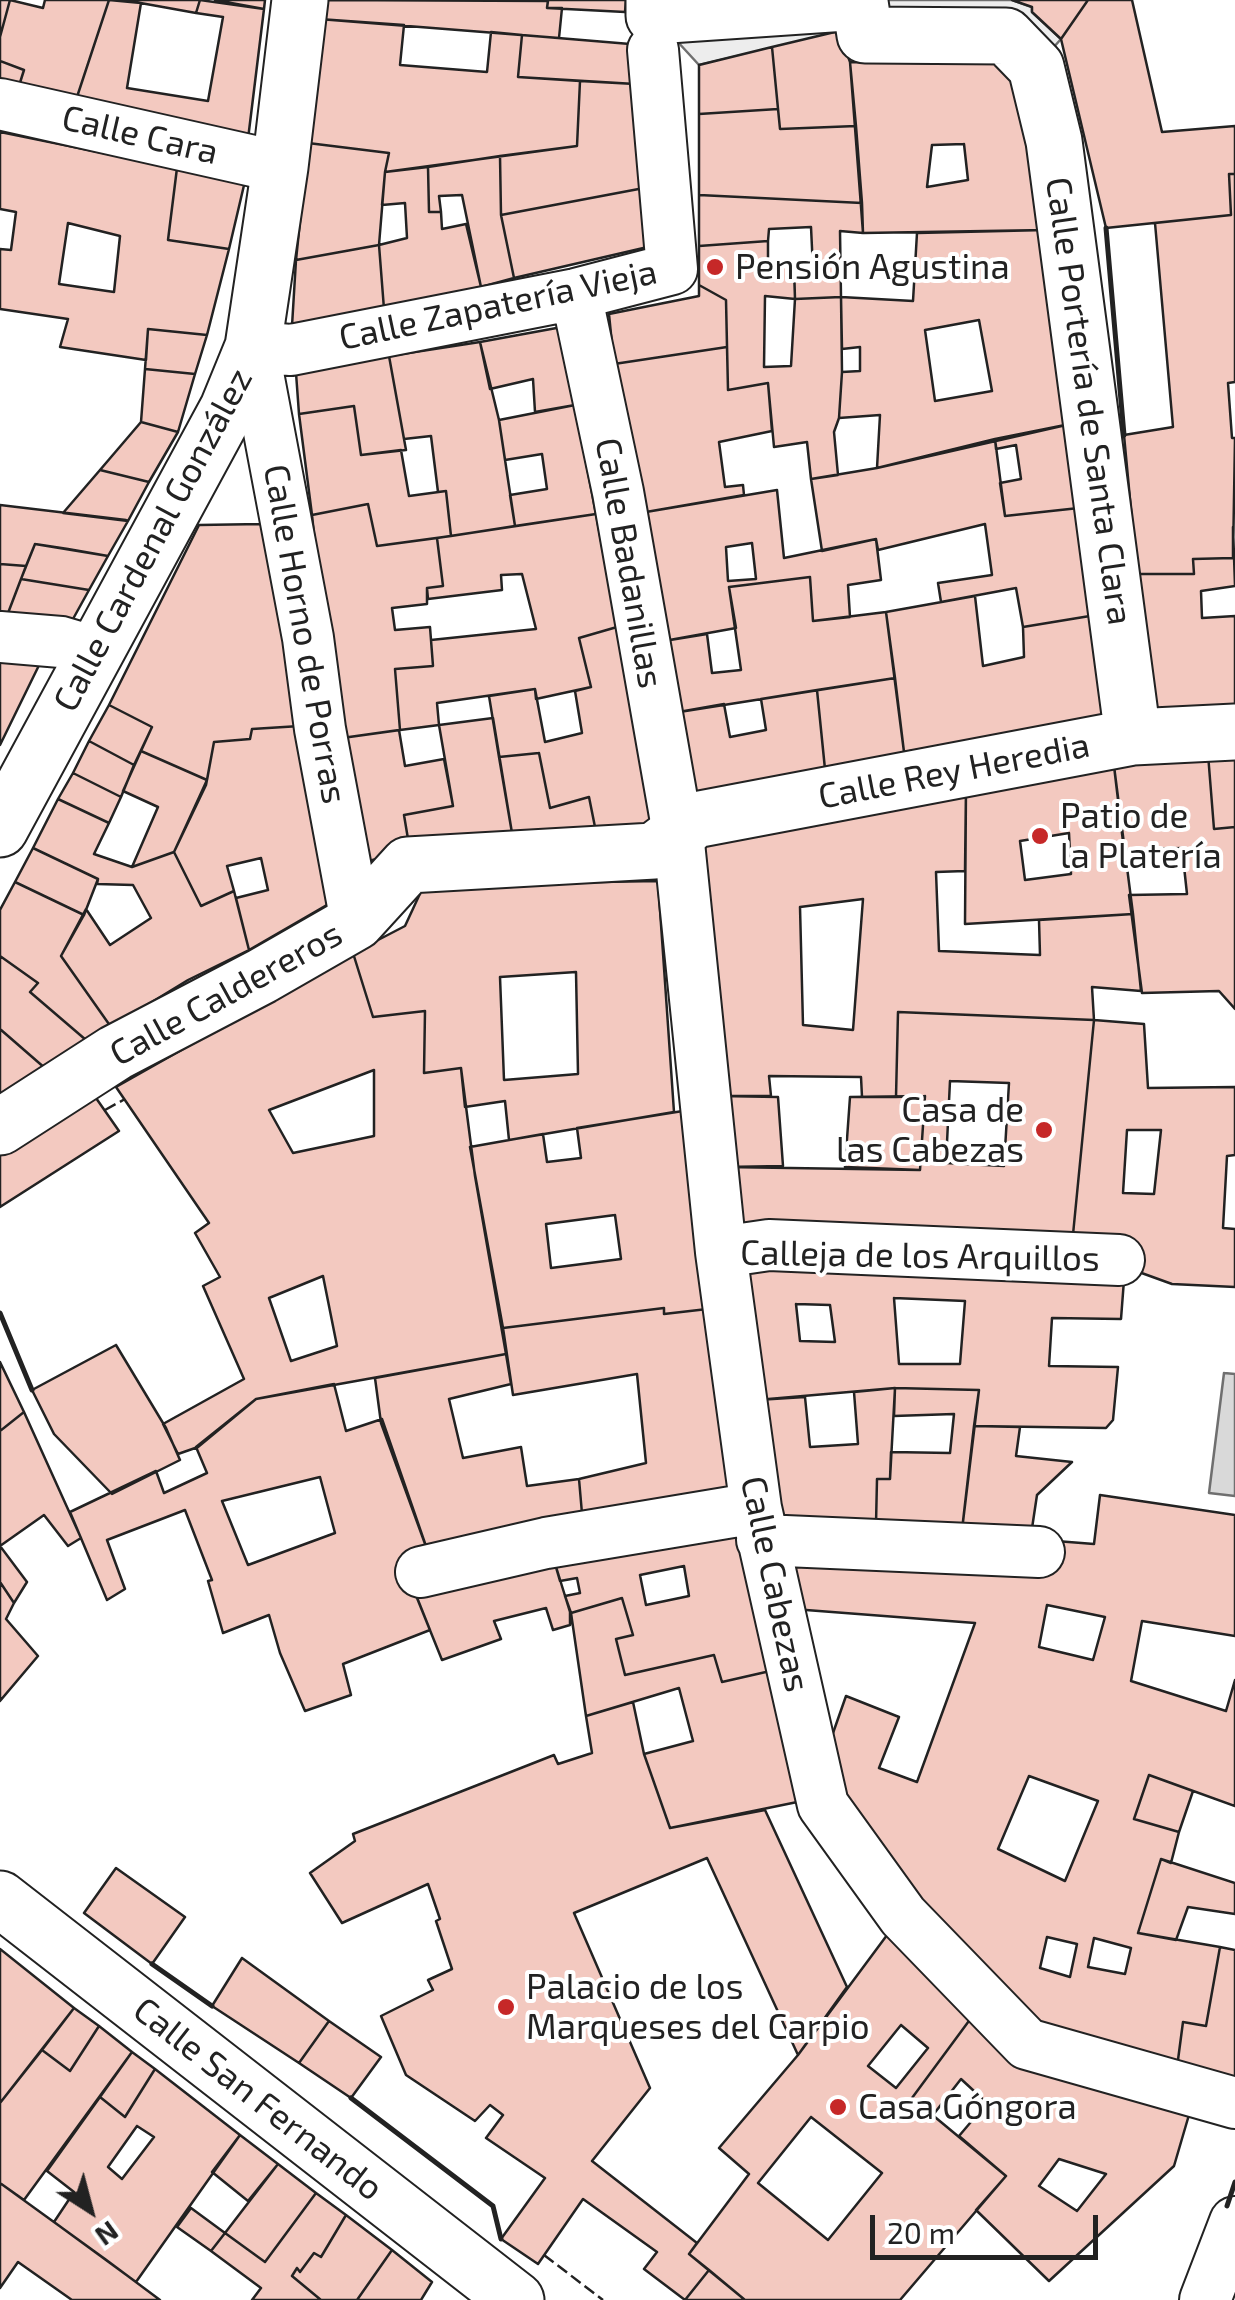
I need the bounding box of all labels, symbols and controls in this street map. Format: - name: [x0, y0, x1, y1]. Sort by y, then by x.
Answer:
- street label: Calle Cara: [58, 97, 222, 173]
- street label: Calle Portería de Santa Clara: [1037, 174, 1141, 628]
- place label: Pensión Agustina: [735, 246, 1010, 288]
- street label: Calle Zapatería Vieja: [335, 251, 661, 359]
- marker: Pensión Agustina: [704, 256, 726, 278]
- street label: Calle Cardenal González: [45, 361, 261, 719]
- street label: Calle Badanillas: [586, 435, 672, 691]
- street label: Calle Horno de Porras: [254, 461, 356, 807]
- street label: Calle Rey Heredia: [815, 724, 1093, 818]
- place label: Patio de la Platería: [1060, 795, 1222, 877]
- marker: Patio de la Platería: [1029, 825, 1051, 847]
- street label: Calle Caldereros: [103, 913, 349, 1075]
- place label: Casa de las Cabezas: [836, 1089, 1024, 1171]
- marker: Casa de las Cabezas: [1033, 1119, 1055, 1141]
- street label: Calleja de los Arquillos: [740, 1232, 1100, 1280]
- street label: Calle Cabezas: [732, 1472, 818, 1696]
- place label: Palacio de los Marqueses del Carpio: [526, 1966, 870, 2048]
- street label: Calle San Fernando: [125, 1989, 391, 2209]
- marker: Palacio de los Marqueses del Carpio: [495, 1996, 517, 2018]
- place label: Casa Góngora: [858, 2086, 1077, 2128]
- marker: Casa Góngora: [827, 2096, 849, 2118]
- north arrow: [40, 2160, 140, 2260]
- scale bar: [875, 2195, 1102, 2257]
- text: 20 m: [887, 2214, 955, 2250]
- text: N: [89, 2215, 126, 2254]

